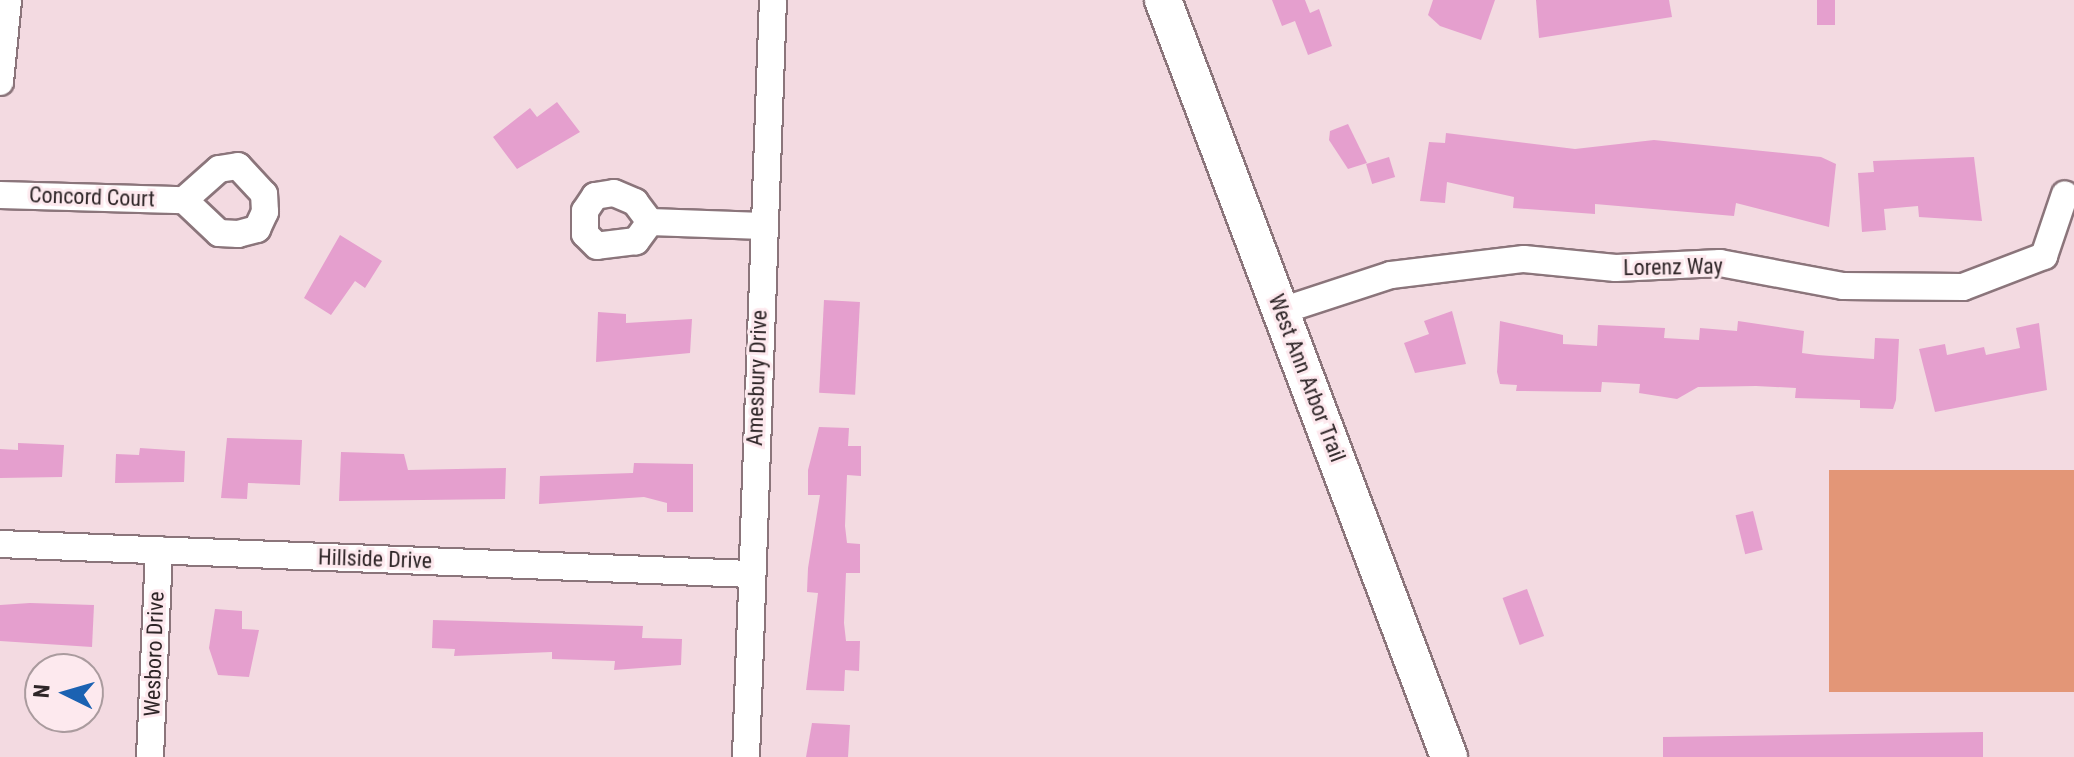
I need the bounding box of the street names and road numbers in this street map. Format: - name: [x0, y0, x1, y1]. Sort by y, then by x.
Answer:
- street label: Concord Court: [29, 182, 155, 212]
- street label: Lorenz Way: [1623, 253, 1723, 281]
- street label: West Ann Arbor Trail: [1263, 290, 1351, 466]
- street label: Amesbury Drive: [741, 310, 773, 446]
- street label: Hillside Drive: [318, 544, 432, 574]
- street label: Wesboro Drive: [139, 591, 169, 717]

